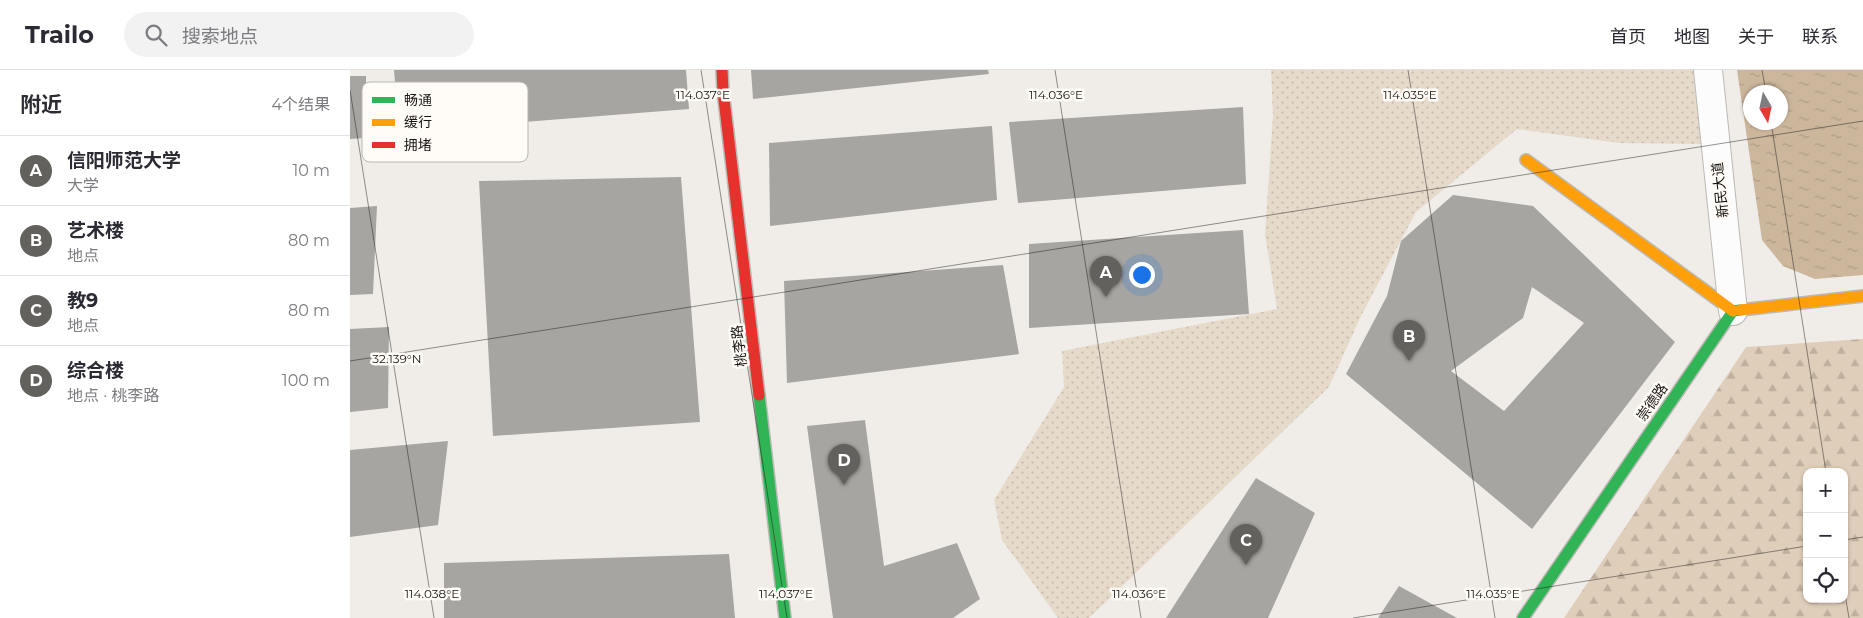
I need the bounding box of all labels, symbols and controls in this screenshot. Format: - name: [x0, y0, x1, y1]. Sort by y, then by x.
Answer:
- search box: [124, 12, 474, 57]
- text: Trailo: [25, 20, 94, 49]
- icon: search: [142, 21, 170, 49]
- text: 搜索地点: [182, 25, 258, 48]
- text: 首页: [1610, 26, 1646, 48]
- text: 地图: [1674, 26, 1710, 48]
- text: 关于: [1738, 26, 1774, 48]
- text: 联系: [1802, 26, 1838, 48]
- legend: [362, 82, 528, 162]
- north arrow: [1743, 85, 1788, 130]
- text: 114.037°E: [676, 87, 730, 102]
- text: 114.036°E: [1029, 87, 1083, 102]
- text: 114.035°E: [1383, 87, 1437, 102]
- text: 畅通: [404, 91, 432, 109]
- text: 附近: [20, 92, 62, 117]
- text: 4个结果: [271, 95, 330, 114]
- text: 缓行: [404, 113, 432, 131]
- text: 拥堵: [404, 136, 432, 154]
- text: 信阳师范大学: [67, 149, 181, 172]
- text: A: [30, 161, 42, 180]
- text: 10 m: [292, 161, 330, 180]
- street label: 新民大道: [1708, 161, 1732, 219]
- text: 大学: [67, 176, 99, 195]
- text: 艺术楼: [67, 219, 124, 242]
- text: B: [30, 231, 42, 250]
- text: 80 m: [288, 231, 330, 250]
- text: 地点: [67, 246, 99, 265]
- pin: A: [1090, 256, 1122, 297]
- your location: [1129, 262, 1155, 288]
- text: 教9: [67, 289, 98, 312]
- text: C: [30, 301, 42, 320]
- text: 80 m: [288, 301, 330, 320]
- text: 地点: [67, 316, 99, 335]
- pin: B: [1393, 320, 1425, 361]
- street label: 桃李路: [728, 324, 750, 368]
- text: 32.139°N: [372, 351, 422, 366]
- text: 综合楼: [67, 359, 124, 382]
- text: D: [29, 371, 43, 390]
- text: 100 m: [282, 371, 330, 390]
- street label: 崇德路: [1633, 380, 1671, 424]
- text: 地点 · 桃李路: [67, 386, 159, 405]
- pin: D: [828, 444, 860, 485]
- map controls: [1803, 468, 1848, 603]
- button: +: [1803, 468, 1848, 513]
- button: −: [1803, 513, 1848, 558]
- pin: C: [1230, 524, 1262, 565]
- button: locate: [1803, 558, 1848, 603]
- text: 114.038°E: [405, 586, 459, 601]
- text: 114.037°E: [759, 586, 813, 601]
- text: 114.036°E: [1112, 586, 1166, 601]
- text: 114.035°E: [1466, 586, 1520, 601]

